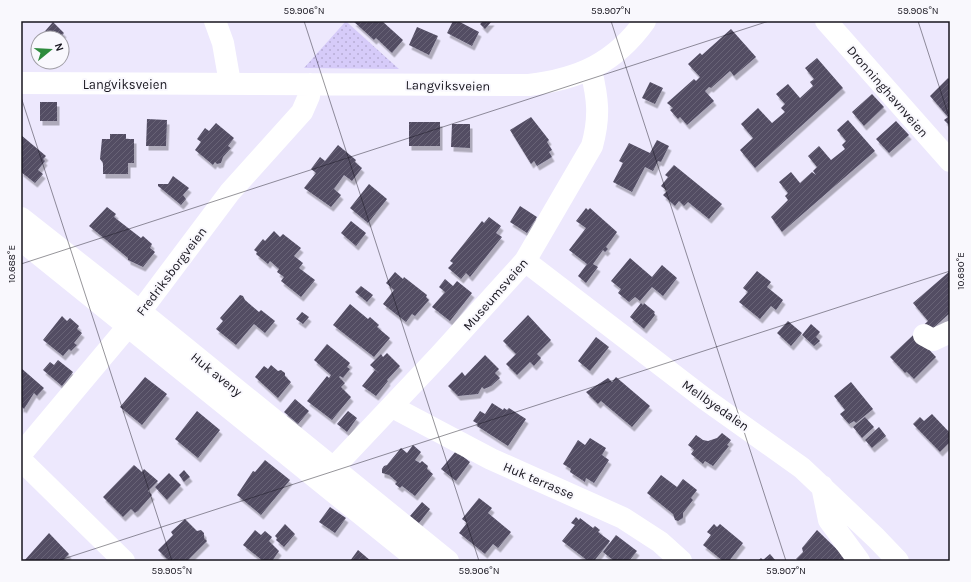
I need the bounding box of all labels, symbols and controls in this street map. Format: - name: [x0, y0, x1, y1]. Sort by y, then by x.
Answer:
- text: 59.906°N: [284, 5, 324, 17]
- text: 59.907°N: [591, 5, 631, 17]
- text: 59.908°N: [897, 5, 939, 17]
- north arrow: [30, 30, 70, 70]
- text: N: [52, 41, 66, 53]
- street label: Dronninghavnveien: [844, 43, 931, 140]
- street label: Langviksveien: [83, 77, 167, 92]
- street label: Langviksveien: [406, 77, 490, 94]
- street label: Fredriksborgveien: [133, 224, 210, 318]
- text: 10.688°E: [6, 245, 18, 283]
- text: 10.690°E: [955, 252, 967, 290]
- street label: Museumsveien: [460, 255, 531, 334]
- street label: Huk aveny: [188, 349, 245, 399]
- street label: Mellbyedalen: [679, 377, 752, 434]
- street label: Huk terrasse: [501, 459, 577, 502]
- text: 59.905°N: [152, 565, 192, 577]
- text: 59.906°N: [459, 565, 499, 577]
- text: 59.907°N: [766, 565, 806, 577]

